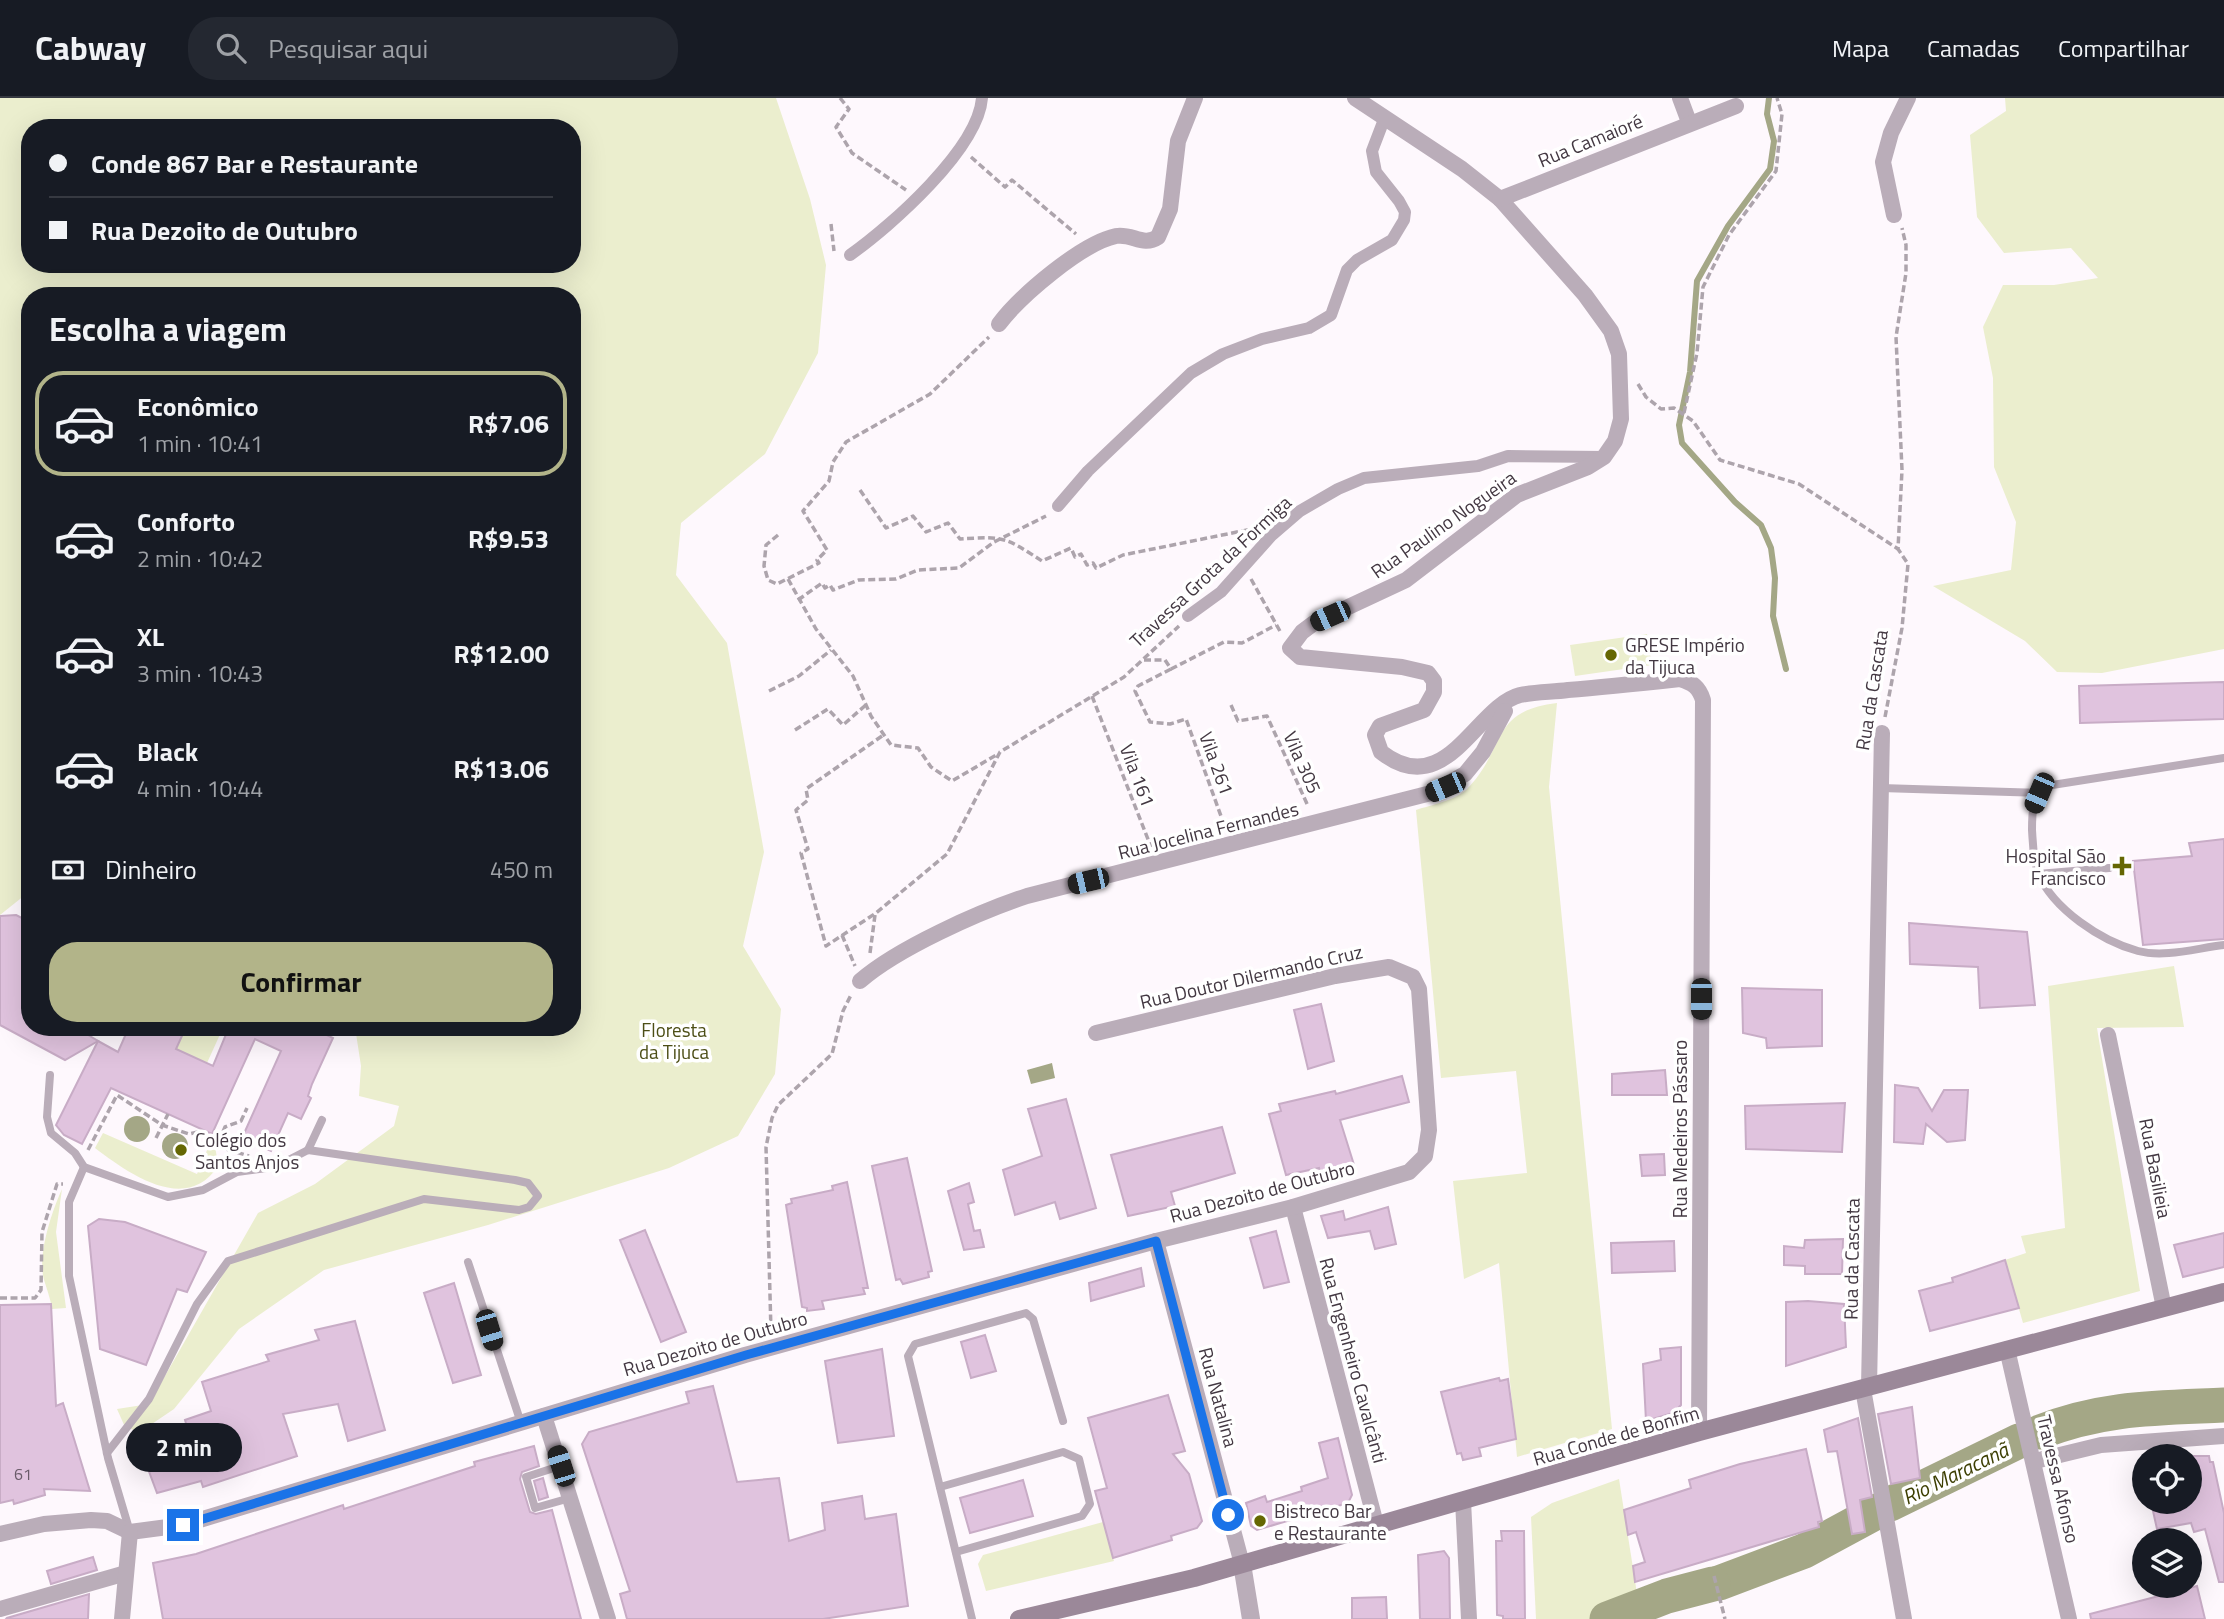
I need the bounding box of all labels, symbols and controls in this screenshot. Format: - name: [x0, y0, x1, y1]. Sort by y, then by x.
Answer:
- search box: [188, 17, 678, 80]
- text: Cabway: [35, 23, 146, 73]
- icon: search: [212, 29, 250, 67]
- text: Pesquisar aqui: [268, 29, 428, 68]
- text: Mapa: [1832, 30, 1889, 66]
- text: Camadas: [1927, 30, 2020, 66]
- text: Compartilhar: [2058, 30, 2189, 66]
- street label: Rua Camaioré: [1533, 106, 1647, 174]
- text: Conde 867 Bar e Restaurante: [91, 144, 418, 183]
- text: Rua Dezoito de Outubro: [91, 211, 358, 250]
- text: Escolha a viagem: [49, 305, 287, 353]
- text: Econômico: [137, 387, 259, 426]
- icon: car: [53, 392, 116, 455]
- text: R$7.06: [468, 404, 549, 443]
- text: 1 min · 10:41: [137, 426, 263, 461]
- street label: Rua Paulino Nogueira: [1364, 463, 1522, 585]
- street label: Travessa Grota da Formiga: [1123, 488, 1298, 654]
- text: Conforto: [137, 502, 235, 541]
- icon: car: [53, 507, 116, 570]
- text: R$9.53: [468, 519, 549, 558]
- text: 2 min · 10:42: [137, 541, 263, 576]
- car: [1307, 598, 1354, 634]
- text: XL: [137, 617, 164, 656]
- icon: car: [53, 622, 116, 685]
- street label: Rua da Cascata: [1847, 627, 1895, 752]
- place label: GRESE Império da Tijuca: [1625, 630, 1745, 681]
- text: R$12.00: [453, 634, 549, 673]
- marker: GRESE Império da Tijuca: [1603, 647, 1619, 663]
- text: 3 min · 10:43: [137, 656, 263, 691]
- street label: Vila 305: [1276, 726, 1330, 798]
- street label: Vila 261: [1192, 727, 1242, 799]
- text: Black: [137, 732, 198, 771]
- icon: car: [53, 737, 116, 800]
- street label: Vila 161: [1113, 739, 1163, 811]
- text: R$13.06: [453, 749, 549, 788]
- car: [1422, 769, 1469, 805]
- car: [2022, 770, 2057, 816]
- text: 4 min · 10:44: [137, 771, 263, 806]
- street label: Rua Jocelina Fernandes: [1115, 793, 1302, 866]
- place label: Hospital São Francisco: [2006, 841, 2106, 892]
- text: Dinheiro: [105, 850, 197, 889]
- icon: cash: [49, 851, 87, 889]
- text: 450 m: [490, 852, 553, 887]
- marker: Hospital São Francisco: [2112, 856, 2132, 876]
- car: [1066, 866, 1111, 896]
- street label: Rua Doutor Dilermando Cruz: [1137, 936, 1365, 1016]
- button: Confirmar: [49, 942, 553, 1022]
- car: [1691, 978, 1712, 1020]
- park label: Floresta da Tijuca: [639, 1015, 709, 1066]
- street label: Rua Medeiros Pássaro: [1665, 1040, 1694, 1218]
- street label: Rua Basilieia: [2132, 1115, 2180, 1221]
- place label: Colégio dos Santos Anjos: [195, 1125, 299, 1176]
- marker: Colégio dos Santos Anjos: [173, 1142, 189, 1158]
- street label: Rua Dezoito de Outubro: [1166, 1152, 1358, 1230]
- street label: Rua da Cascata: [1835, 1197, 1867, 1320]
- street label: Rua Engenheiro Cavalcânti: [1313, 1254, 1395, 1466]
- street label: Rua Dezoito de Outubro: [619, 1303, 811, 1383]
- car: [473, 1307, 506, 1353]
- street label: Rua Natalina: [1192, 1344, 1246, 1451]
- street label: Rua Conde de Bonfim: [1529, 1397, 1703, 1473]
- street label: Travessa Afonso: [2030, 1412, 2088, 1546]
- callout: 2 min: [125, 1424, 241, 1472]
- text: 2 min: [156, 1430, 212, 1465]
- water label: Rio Maracanã: [1896, 1432, 2016, 1513]
- car: [545, 1443, 578, 1489]
- map controls: [2132, 1444, 2202, 1598]
- button: locate: [2132, 1444, 2202, 1514]
- house number: 61: [14, 1462, 32, 1486]
- place label: Bistreco Bar e Restaurante: [1274, 1496, 1387, 1547]
- route start: [1212, 1499, 1244, 1531]
- route end: [167, 1509, 199, 1541]
- marker: Bistreco Bar e Restaurante: [1252, 1513, 1268, 1529]
- button: layers: [2132, 1528, 2202, 1598]

